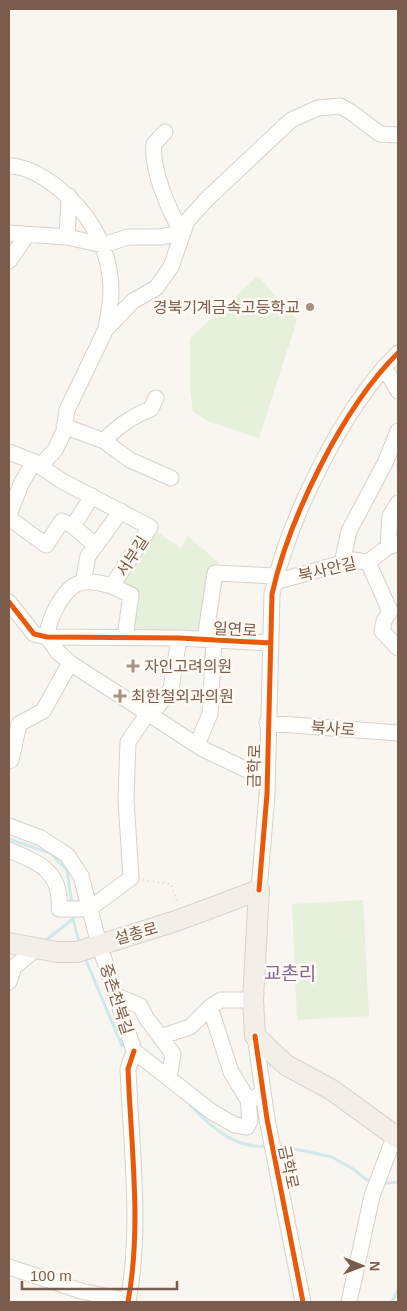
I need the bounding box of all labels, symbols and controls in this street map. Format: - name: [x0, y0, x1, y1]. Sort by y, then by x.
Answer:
- place label: 경북기계금속고등학교: [153, 299, 300, 316]
- marker: 경북기계금속고등학교: [304, 301, 316, 313]
- street label: 서부길: [113, 533, 152, 579]
- street label: 북사안길: [297, 555, 358, 584]
- street label: 일연로: [212, 620, 258, 639]
- place label: 자인고려의원: [144, 658, 232, 675]
- marker: 자인고려의원: [126, 659, 140, 673]
- place label: 최한철외과의원: [131, 688, 234, 705]
- marker: 최한철외과의원: [113, 689, 127, 703]
- street label: 북사로: [310, 718, 356, 739]
- street label: 금학로: [246, 744, 263, 788]
- street label: 설총로: [113, 919, 160, 948]
- street label: 중촌천북길: [97, 962, 136, 1037]
- district label: 교촌리: [264, 963, 316, 984]
- street label: 금학로: [276, 1144, 301, 1191]
- north arrow: [337, 1241, 387, 1291]
- scale bar: [22, 1258, 178, 1290]
- text: N: [367, 1261, 383, 1271]
- text: 100 m: [30, 1267, 72, 1284]

